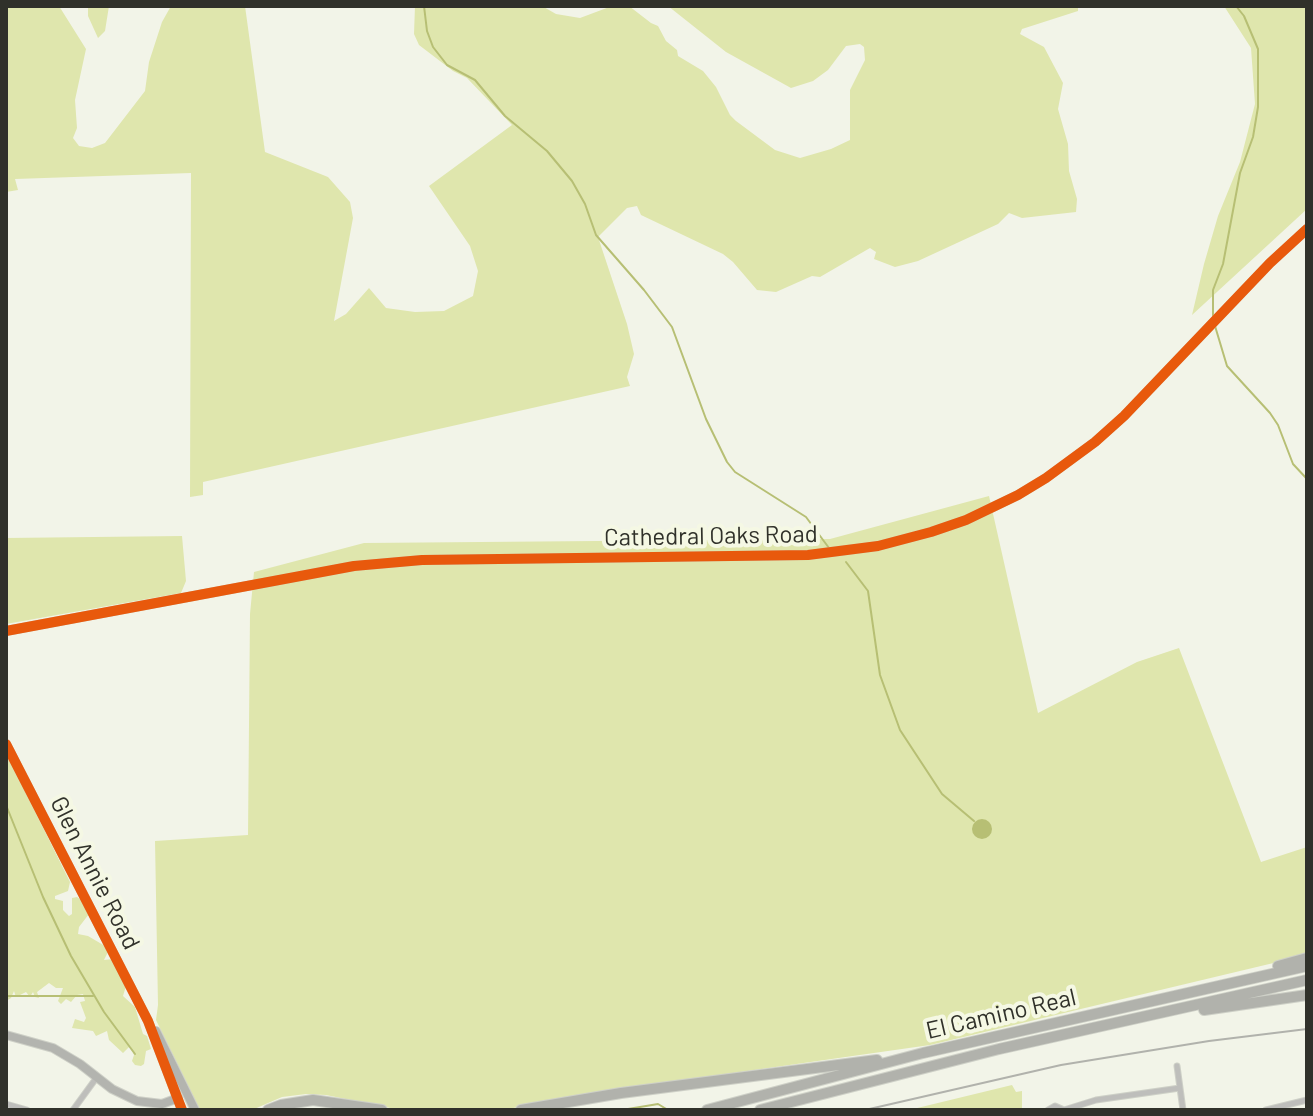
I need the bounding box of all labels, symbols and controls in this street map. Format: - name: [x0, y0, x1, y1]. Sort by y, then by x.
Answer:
- street label: Cathedral Oaks Road: [604, 520, 818, 552]
- street label: Glen Annie Road: [44, 792, 146, 954]
- street label: El Camino Real: [923, 983, 1079, 1045]

